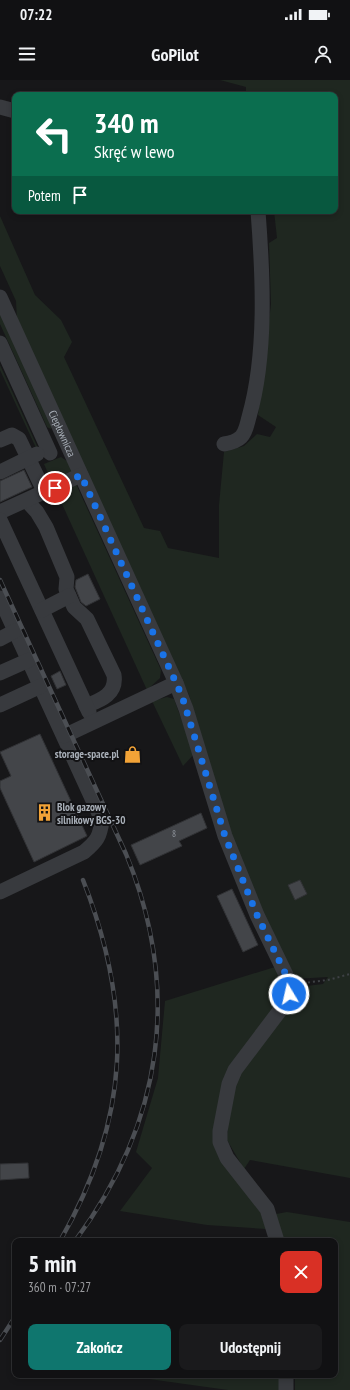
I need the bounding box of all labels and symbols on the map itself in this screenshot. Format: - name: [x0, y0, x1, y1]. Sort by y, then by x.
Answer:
- street label: Ciepłownicza: [46, 408, 79, 459]
- pin: [38, 471, 72, 505]
- shop icon: storage-space.pl: [122, 744, 142, 764]
- place label: storage-space.pl: [55, 747, 119, 761]
- place label: Blok gazowy silnikowy BGS-30: [57, 800, 125, 827]
- building icon: Blok gazowy silnikowy BGS-30: [34, 803, 54, 823]
- house number: 8: [172, 828, 176, 839]
- position arrow: [268, 973, 310, 1015]

